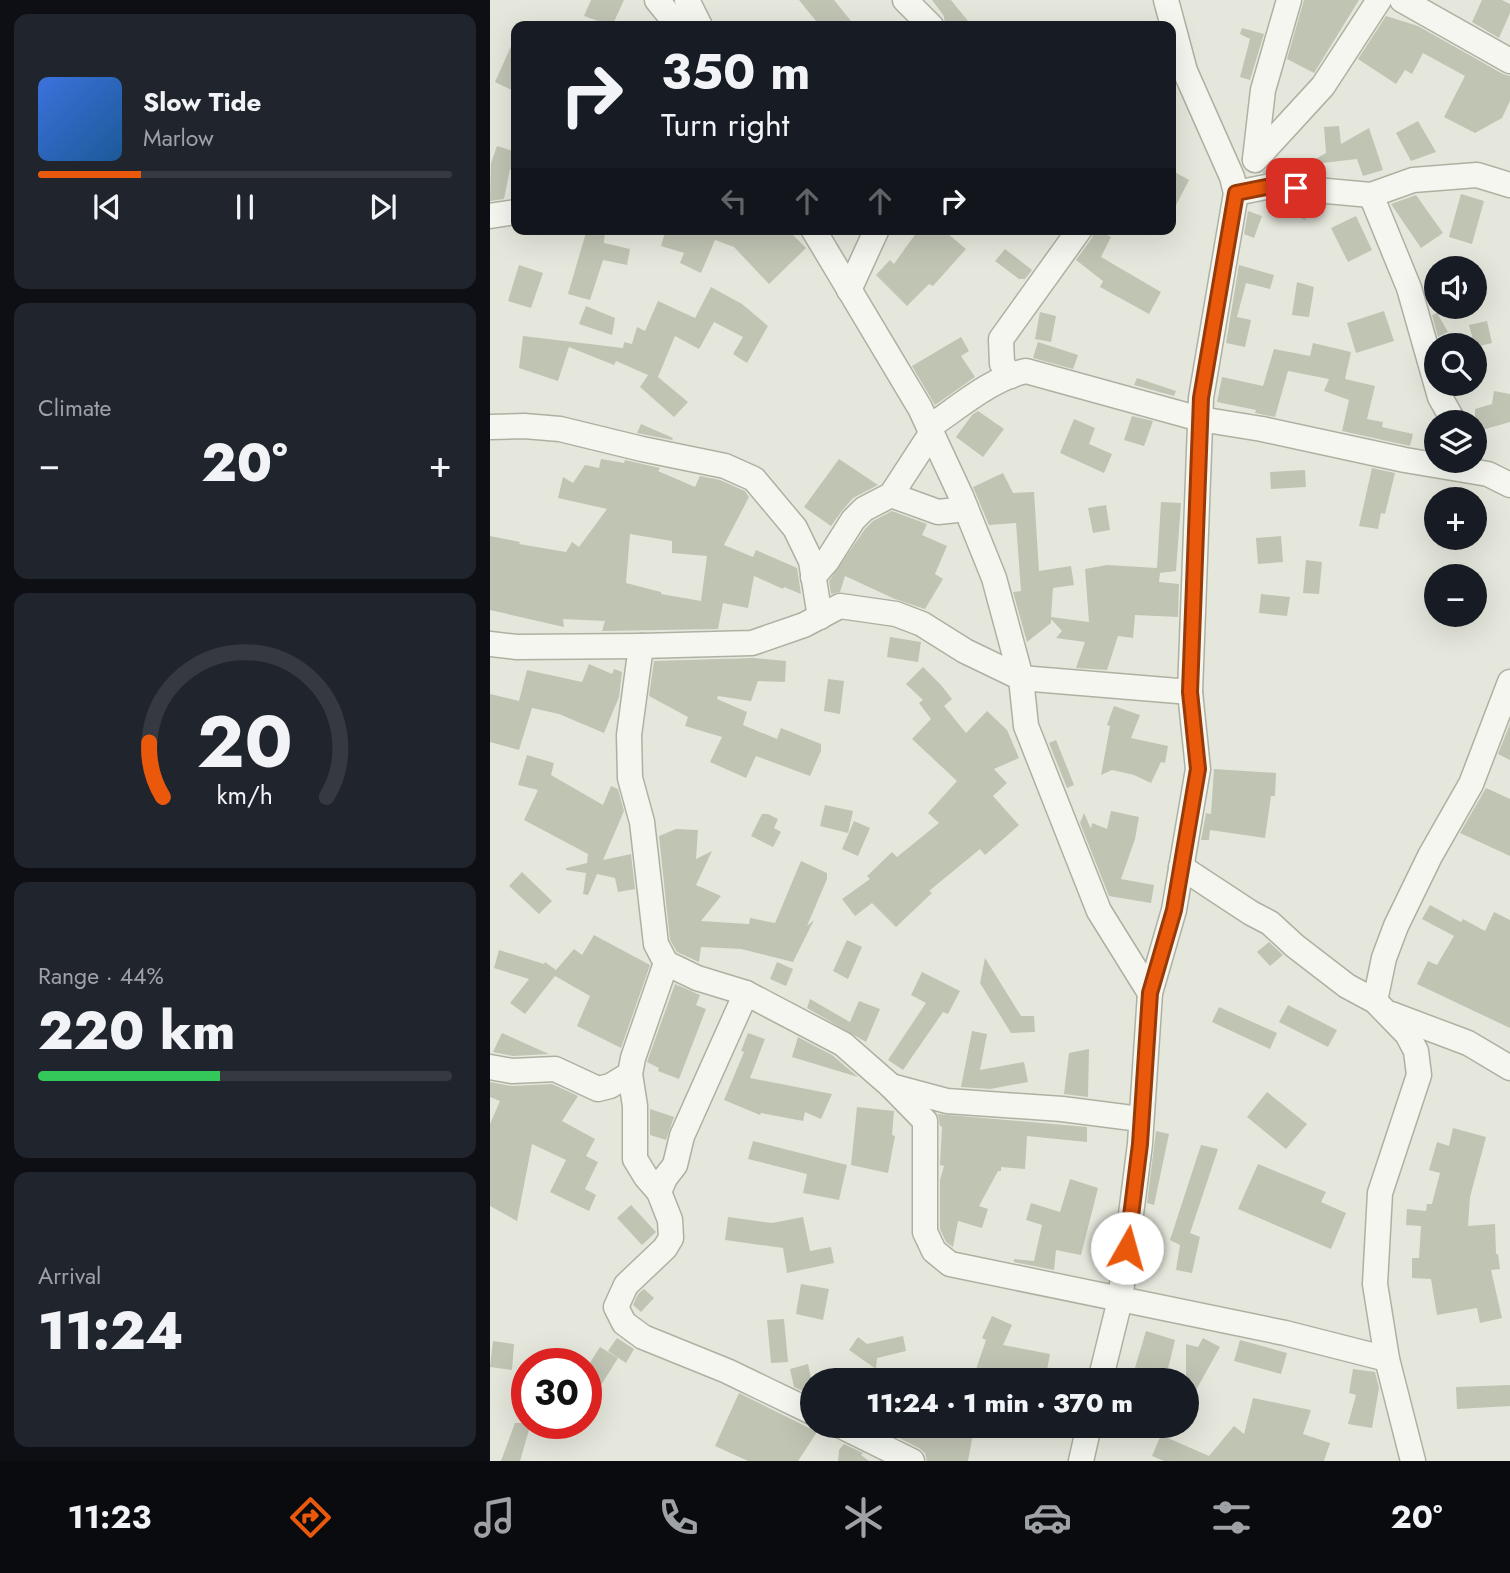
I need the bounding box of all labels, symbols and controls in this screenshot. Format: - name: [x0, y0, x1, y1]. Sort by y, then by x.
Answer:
- text: 350 m: [661, 37, 810, 107]
- icon: right: [546, 49, 637, 140]
- text: Slow Tide: [143, 83, 262, 121]
- text: Turn right: [661, 102, 790, 148]
- text: Marlow: [143, 121, 214, 155]
- pin: [1266, 158, 1326, 218]
- icon: arrive: [1277, 169, 1315, 207]
- icon: left: [715, 182, 753, 220]
- icon: ahead: [788, 182, 826, 220]
- icon: ahead: [861, 182, 899, 220]
- icon: right: [934, 182, 972, 220]
- icon: previous: [88, 188, 126, 226]
- icon: pause: [226, 188, 264, 226]
- icon: next: [364, 188, 402, 226]
- map controls: [1424, 256, 1487, 627]
- button: sound: [1424, 256, 1487, 319]
- button: search: [1424, 333, 1487, 396]
- text: Climate: [38, 391, 111, 425]
- button: layers: [1424, 410, 1487, 473]
- text: 20°: [201, 425, 288, 501]
- text: −: [38, 436, 60, 491]
- text: +: [429, 436, 452, 491]
- button: +: [1424, 487, 1487, 550]
- button: −: [1424, 564, 1487, 627]
- text: 20: [197, 689, 293, 794]
- text: km/h: [217, 776, 273, 812]
- text: Range · 44%: [38, 959, 164, 993]
- text: 220 km: [38, 993, 235, 1069]
- position arrow: [1090, 1211, 1164, 1285]
- text: Arrival: [38, 1259, 101, 1293]
- text: 11:24: [38, 1293, 183, 1369]
- speed limit sign: 30: [511, 1348, 602, 1439]
- text: 11:24 · 1 min · 370 m: [866, 1384, 1133, 1422]
- icon: directions: [286, 1493, 335, 1542]
- icon: music: [470, 1493, 519, 1542]
- icon: phone: [654, 1493, 703, 1542]
- icon: climate: [839, 1493, 888, 1542]
- icon: car: [1023, 1493, 1072, 1542]
- icon: filters: [1207, 1493, 1256, 1542]
- text: 11:23: [68, 1494, 151, 1540]
- text: 20°: [1391, 1494, 1442, 1540]

